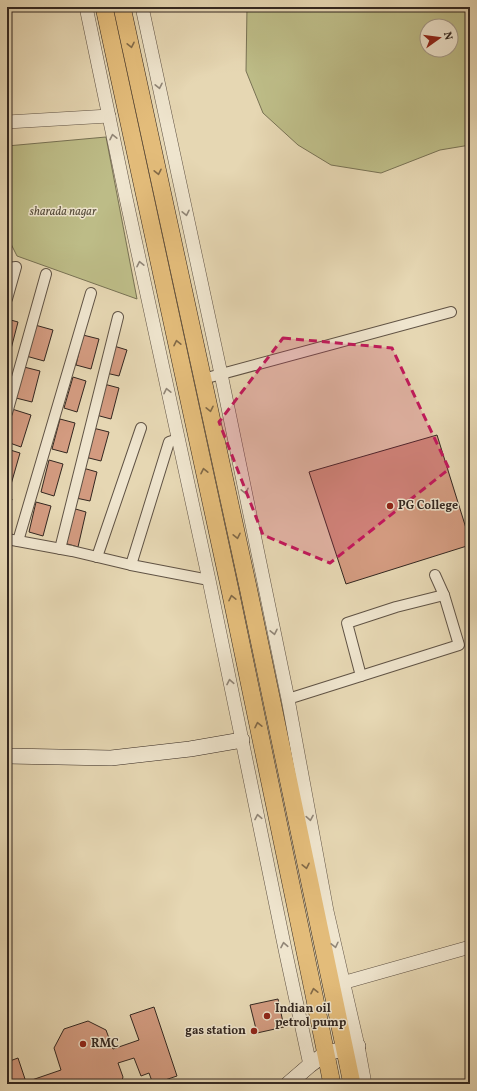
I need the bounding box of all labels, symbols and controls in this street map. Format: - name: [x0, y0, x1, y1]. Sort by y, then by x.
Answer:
- north arrow: [419, 18, 459, 58]
- text: N: [439, 30, 455, 42]
- one-way arrow: [126, 42, 134, 48]
- one-way arrow: [155, 83, 163, 89]
- one-way arrow: [109, 134, 117, 140]
- one-way arrow: [154, 169, 162, 175]
- park label: sharada nagar: [30, 204, 97, 220]
- one-way arrow: [182, 210, 190, 216]
- one-way arrow: [136, 261, 144, 267]
- one-way arrow: [173, 340, 181, 347]
- one-way arrow: [164, 388, 172, 394]
- one-way arrow: [205, 405, 213, 412]
- one-way arrow: [201, 467, 209, 474]
- one-way arrow: [240, 488, 249, 494]
- place label: PG College: [398, 498, 458, 514]
- marker: PG College: [385, 501, 395, 511]
- one-way arrow: [233, 533, 241, 539]
- one-way arrow: [228, 594, 236, 601]
- one-way arrow: [270, 629, 278, 635]
- one-way arrow: [226, 679, 235, 686]
- one-way arrow: [255, 722, 263, 728]
- one-way arrow: [254, 814, 263, 820]
- one-way arrow: [305, 814, 313, 821]
- one-way arrow: [302, 863, 310, 869]
- one-way arrow: [280, 941, 288, 948]
- one-way arrow: [330, 942, 338, 948]
- one-way arrow: [310, 988, 318, 994]
- place label: Indian oil petrol pump: [275, 1001, 347, 1031]
- marker: Indian oil petrol pump: [262, 1011, 272, 1021]
- place label: gas station: [185, 1023, 246, 1039]
- marker: gas station: [249, 1026, 259, 1036]
- place label: RMC: [91, 1036, 119, 1052]
- marker: RMC: [78, 1039, 88, 1049]

